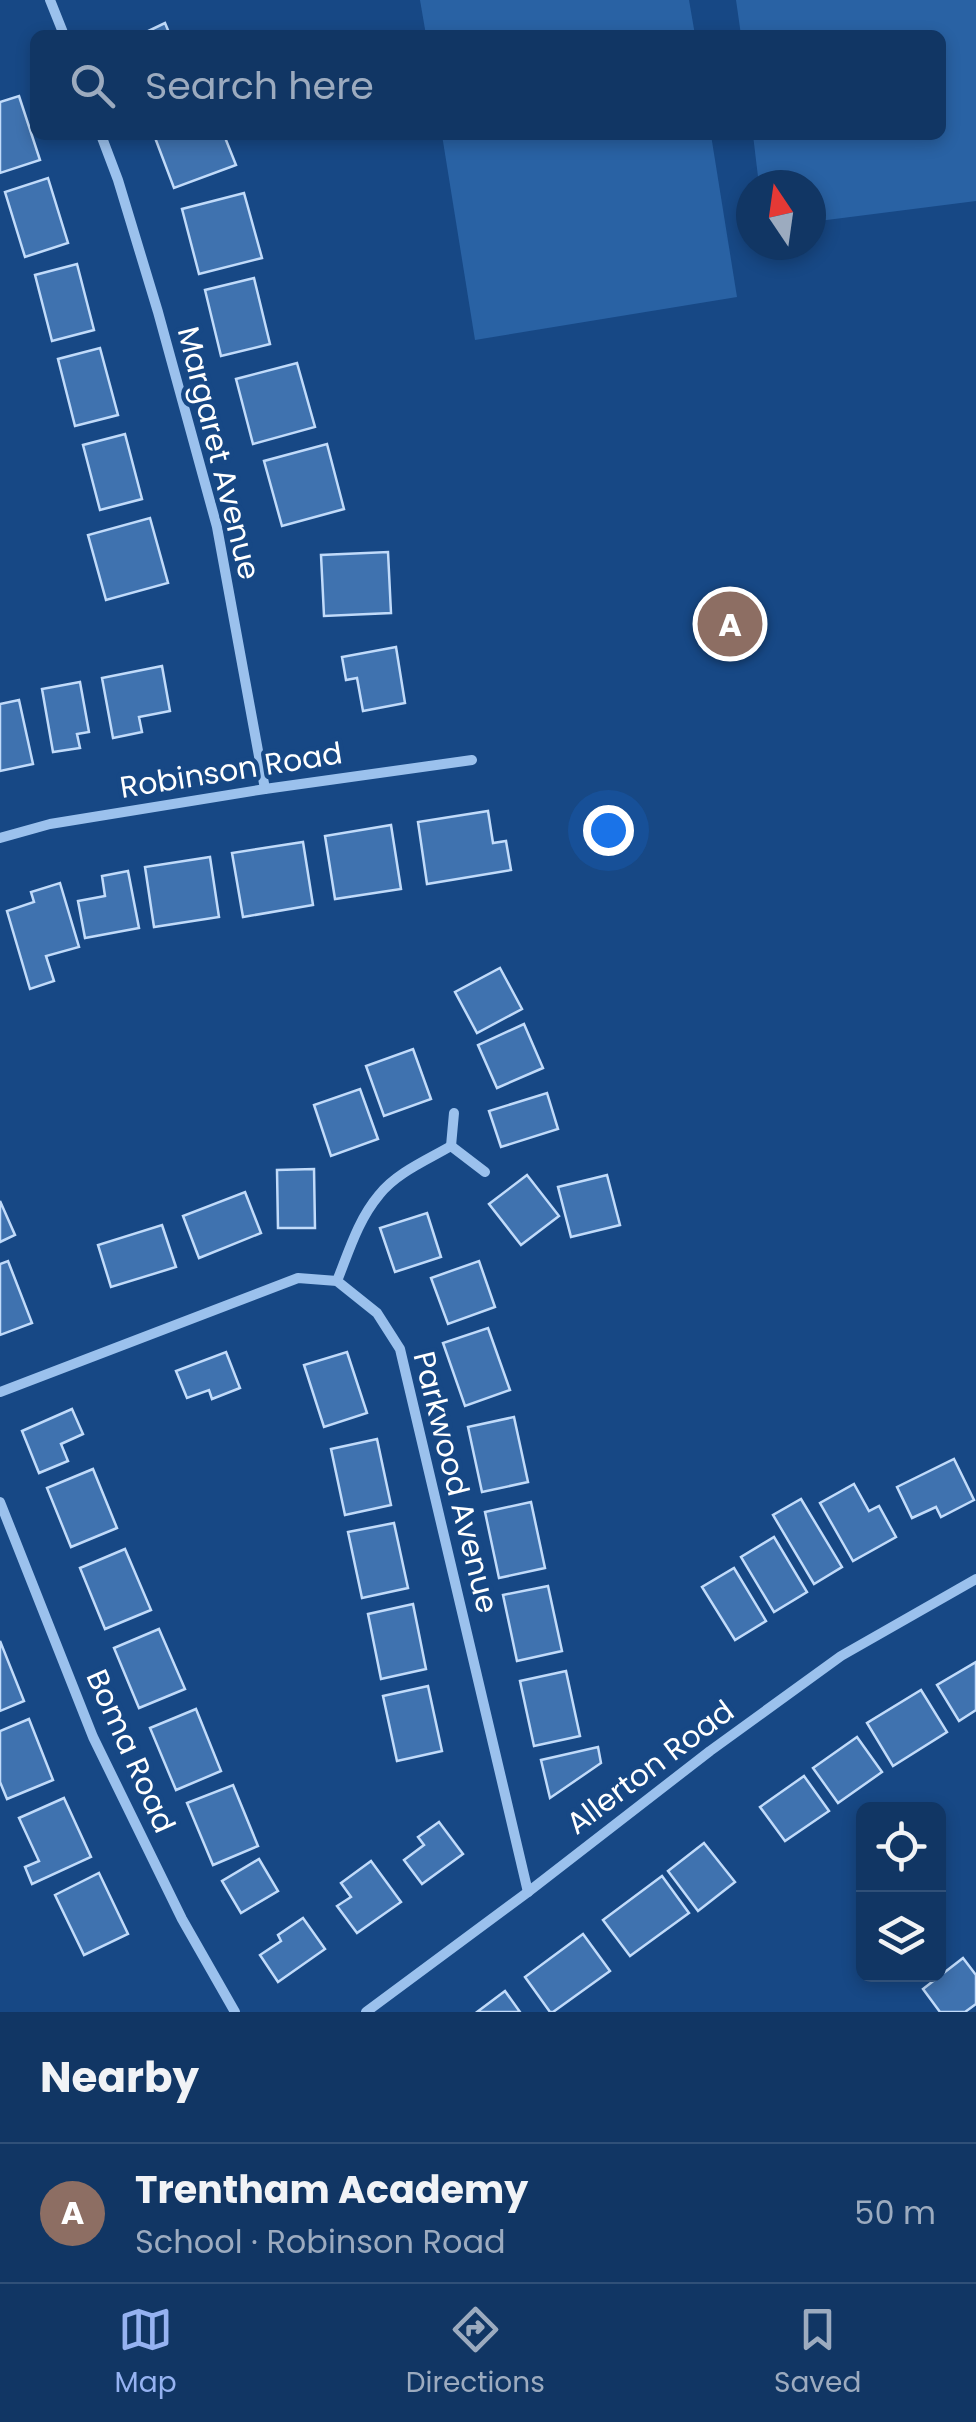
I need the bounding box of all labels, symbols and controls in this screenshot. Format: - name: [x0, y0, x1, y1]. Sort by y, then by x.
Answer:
- search box: [30, 30, 946, 140]
- icon: search: [65, 58, 120, 113]
- text: Search here: [145, 59, 374, 112]
- north arrow: [736, 170, 826, 260]
- street label: Margaret Avenue: [167, 322, 271, 584]
- pin: A: [698, 586, 762, 662]
- street label: Robinson Road: [117, 731, 345, 809]
- your location: [583, 805, 634, 856]
- street label: Parkwood Avenue: [403, 1347, 509, 1617]
- street label: Boma Road: [76, 1662, 186, 1840]
- street label: Allerton Road: [557, 1690, 743, 1844]
- map controls: [856, 1802, 946, 1982]
- button: locate: [856, 1802, 946, 1892]
- button: layers: [856, 1892, 946, 1982]
- text: Nearby: [40, 2048, 199, 2107]
- text: Trentham Academy: [135, 2163, 528, 2216]
- text: A: [61, 2190, 84, 2235]
- text: 50 m: [854, 2190, 936, 2235]
- text: School · Robinson Road: [135, 2219, 506, 2264]
- tab: Map: [115, 2302, 177, 2404]
- tab: Directions: [406, 2302, 545, 2404]
- tab: Saved: [774, 2302, 861, 2404]

